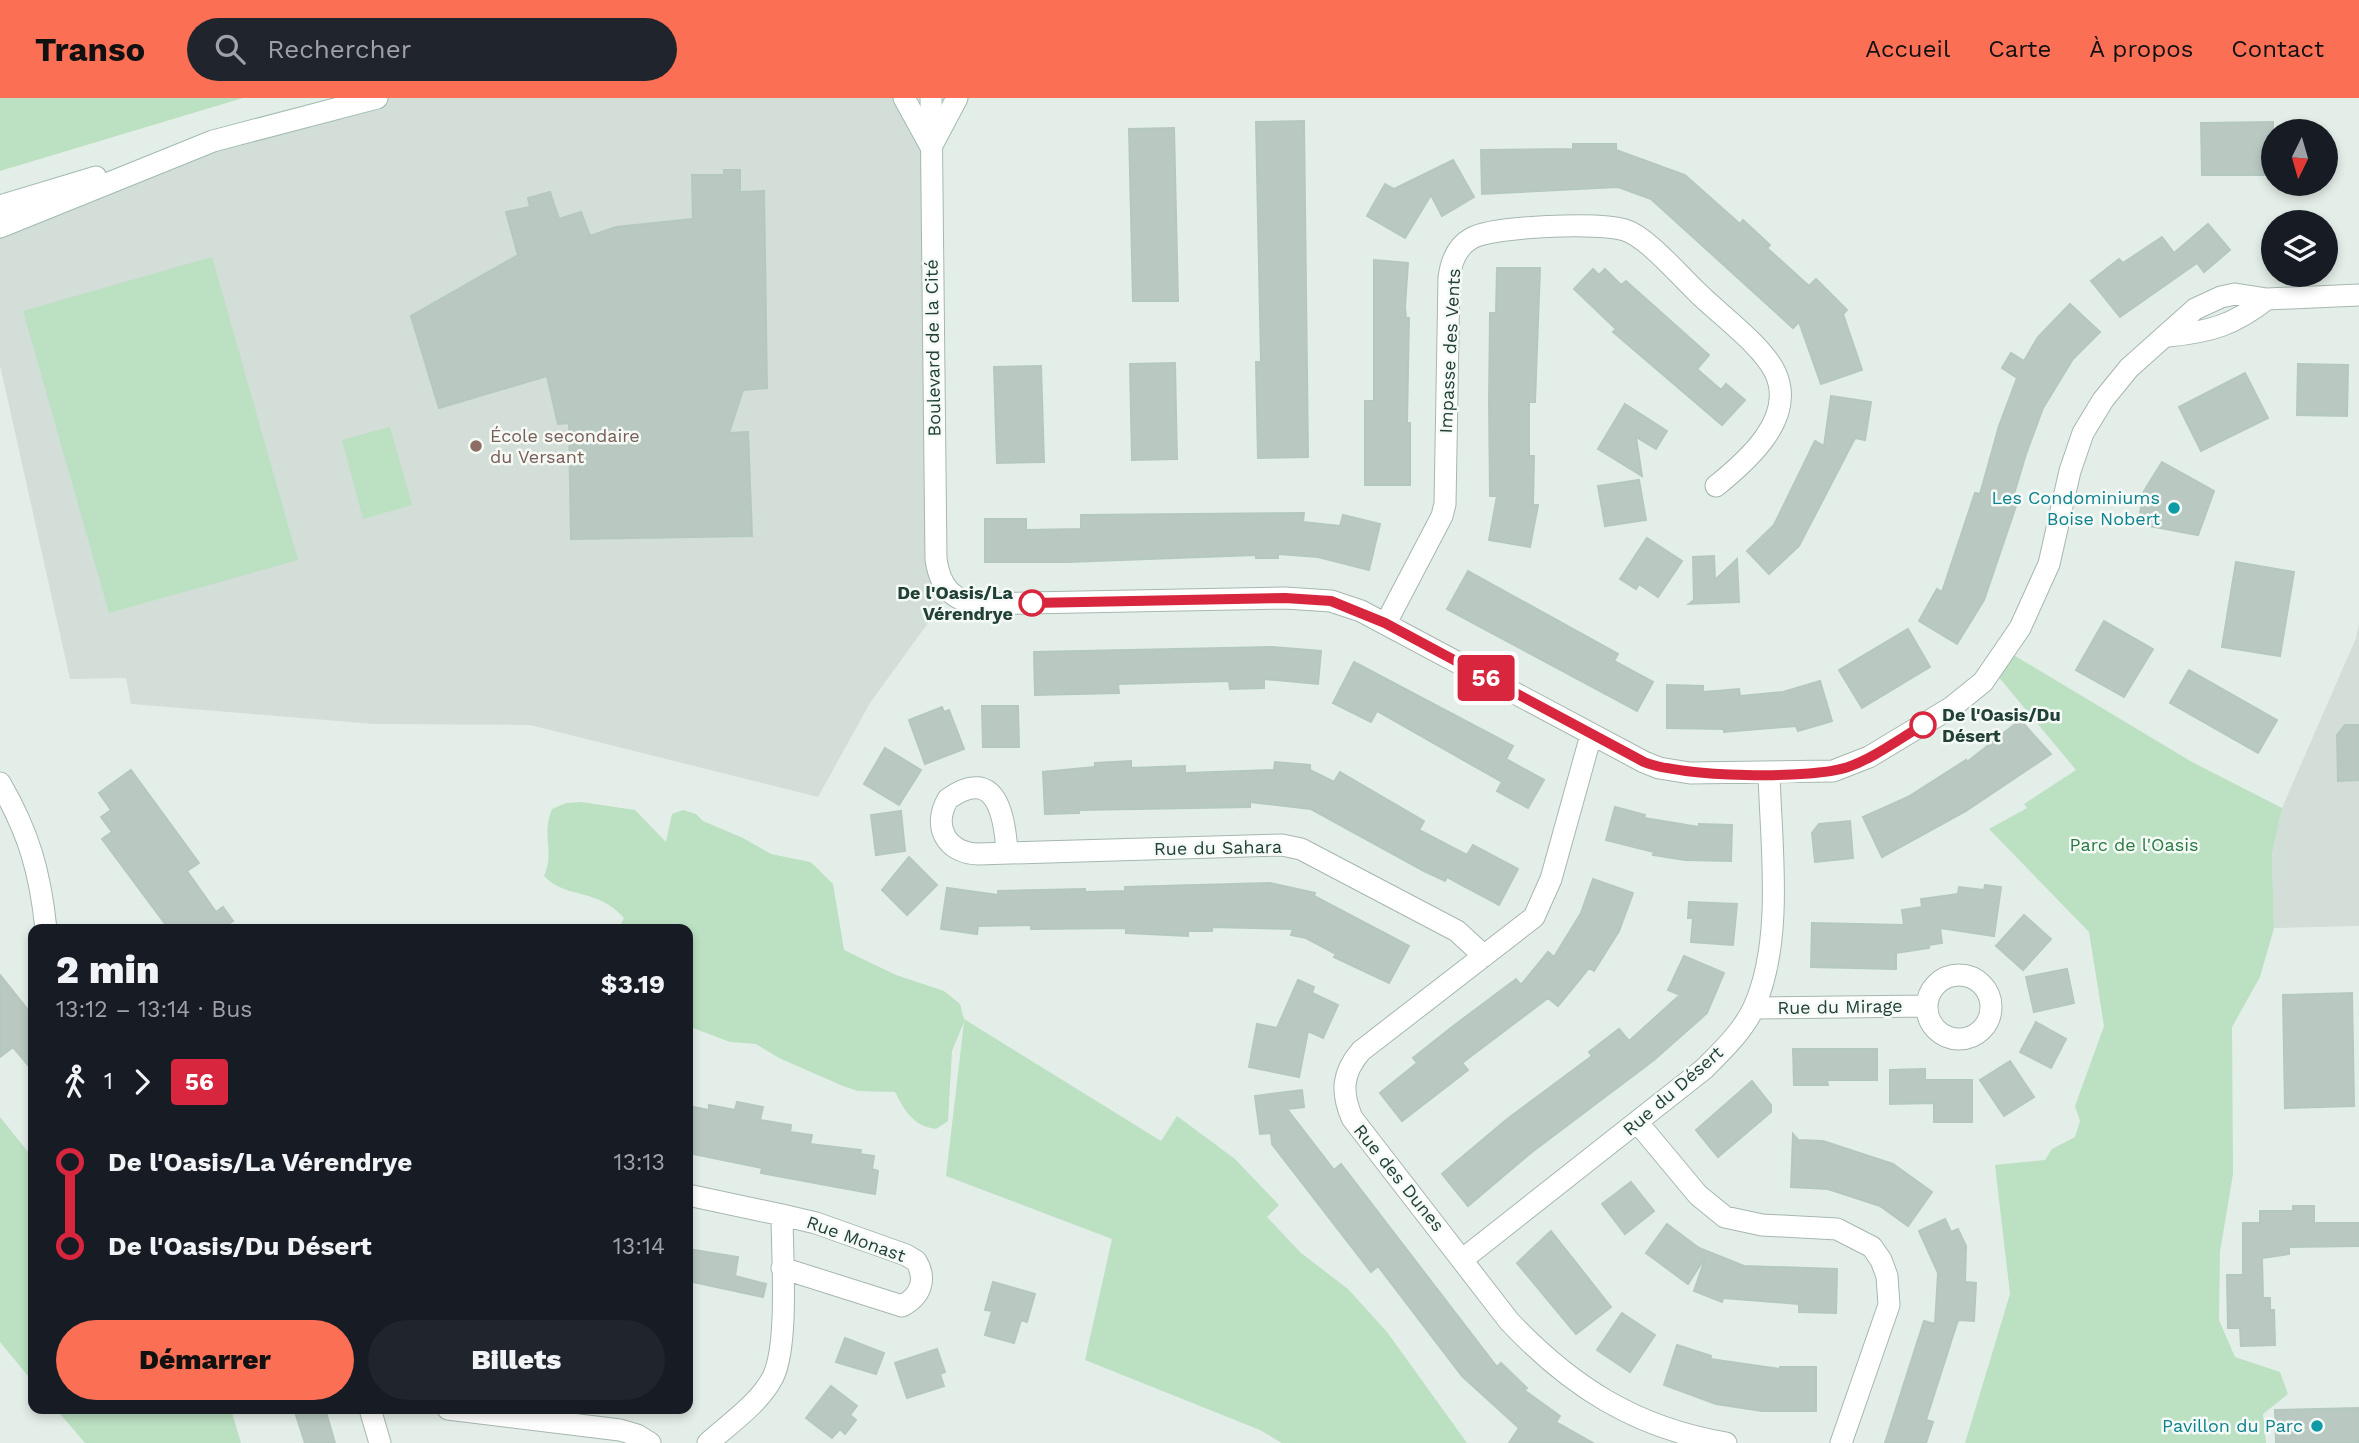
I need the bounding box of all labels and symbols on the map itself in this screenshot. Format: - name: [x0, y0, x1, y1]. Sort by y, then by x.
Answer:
- north arrow: [2261, 119, 2338, 196]
- street label: Boulevard de la Cité: [920, 259, 945, 437]
- street label: Impasse des Vents: [1435, 268, 1464, 434]
- place label: École secondaire du Versant: [490, 425, 640, 467]
- marker: École secondaire du Versant: [468, 438, 484, 454]
- place label: Les Condominiums Boise Nobert: [1992, 487, 2160, 529]
- marker: Les Condominiums Boise Nobert: [2166, 500, 2182, 516]
- place label: De l'Oasis/La Vérendrye: [897, 582, 1014, 624]
- marker: De l'Oasis/La Vérendrye: [1019, 590, 1045, 616]
- line badge: 56: [1454, 655, 1518, 701]
- place label: De l'Oasis/Du Désert: [1942, 704, 2061, 746]
- marker: De l'Oasis/Du Désert: [1910, 712, 1936, 738]
- park label: Parc de l'Oasis: [2070, 834, 2198, 855]
- street label: Rue du Sahara: [1154, 836, 1282, 859]
- street label: Rue du Mirage: [1777, 995, 1903, 1018]
- street label: Rue du Désert: [1618, 1041, 1727, 1140]
- street label: Rue des Dunes: [1350, 1120, 1449, 1236]
- street label: Rue Monast: [804, 1211, 909, 1266]
- place label: Pavillon du Parc: [2162, 1415, 2303, 1436]
- marker: Pavillon du Parc: [2309, 1418, 2325, 1434]

